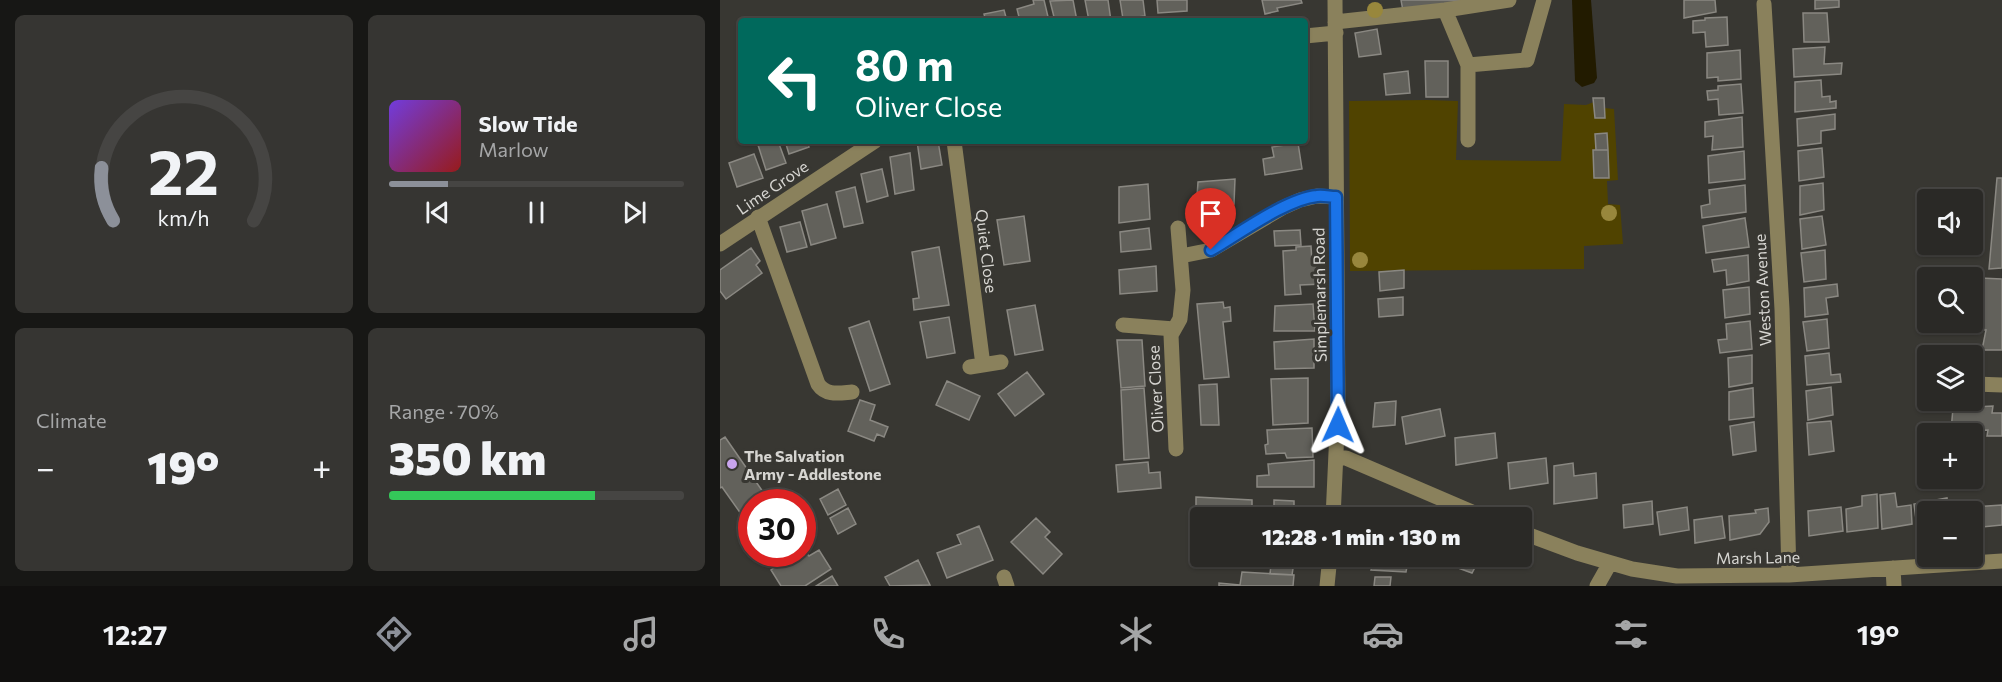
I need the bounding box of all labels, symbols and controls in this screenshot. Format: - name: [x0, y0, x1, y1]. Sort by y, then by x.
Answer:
- text: 80 m: [855, 38, 954, 90]
- icon: left: [756, 42, 834, 120]
- text: Oliver Close: [855, 90, 1002, 123]
- text: Slow Tide: [479, 110, 578, 137]
- text: 22: [148, 132, 219, 208]
- text: Marlow: [479, 137, 549, 161]
- street label: Lime Grove: [733, 156, 811, 218]
- pin: [1185, 188, 1236, 250]
- map controls: [1917, 189, 1983, 567]
- button: sound: [1917, 189, 1983, 255]
- icon: previous: [421, 196, 454, 229]
- icon: pause: [520, 196, 553, 229]
- icon: next: [618, 196, 651, 229]
- icon: arrive: [1194, 197, 1227, 230]
- text: km/h: [158, 205, 210, 231]
- street label: Quiet Close: [972, 208, 1002, 294]
- street label: Simplemarsh Road: [1308, 227, 1330, 363]
- street label: Weston Avenue: [1750, 233, 1774, 347]
- button: search: [1917, 267, 1983, 333]
- street label: Oliver Close: [1143, 345, 1167, 433]
- button: layers: [1917, 345, 1983, 411]
- position arrow: [1306, 393, 1370, 457]
- text: Range · 70%: [389, 399, 499, 423]
- text: Climate: [36, 408, 106, 432]
- button: +: [1917, 423, 1983, 489]
- text: 350 km: [389, 429, 546, 484]
- text: 19°: [147, 438, 220, 493]
- text: −: [36, 446, 55, 487]
- text: +: [312, 446, 332, 487]
- place label: The Salvation Army - Addlestone: [744, 446, 881, 483]
- marker: The Salvation Army - Addlestone: [725, 457, 739, 471]
- speed limit sign: 30: [738, 489, 816, 567]
- button: −: [1917, 501, 1983, 567]
- text: 12:28 · 1 min · 130 m: [1262, 523, 1460, 550]
- street label: Marsh Lane: [1716, 547, 1800, 567]
- icon: directions: [373, 613, 415, 655]
- icon: music: [620, 613, 662, 655]
- icon: phone: [867, 613, 909, 655]
- icon: climate: [1115, 613, 1157, 655]
- icon: car: [1362, 613, 1404, 655]
- icon: filters: [1610, 613, 1652, 655]
- text: 12:27: [103, 618, 167, 651]
- text: 19°: [1857, 618, 1899, 651]

